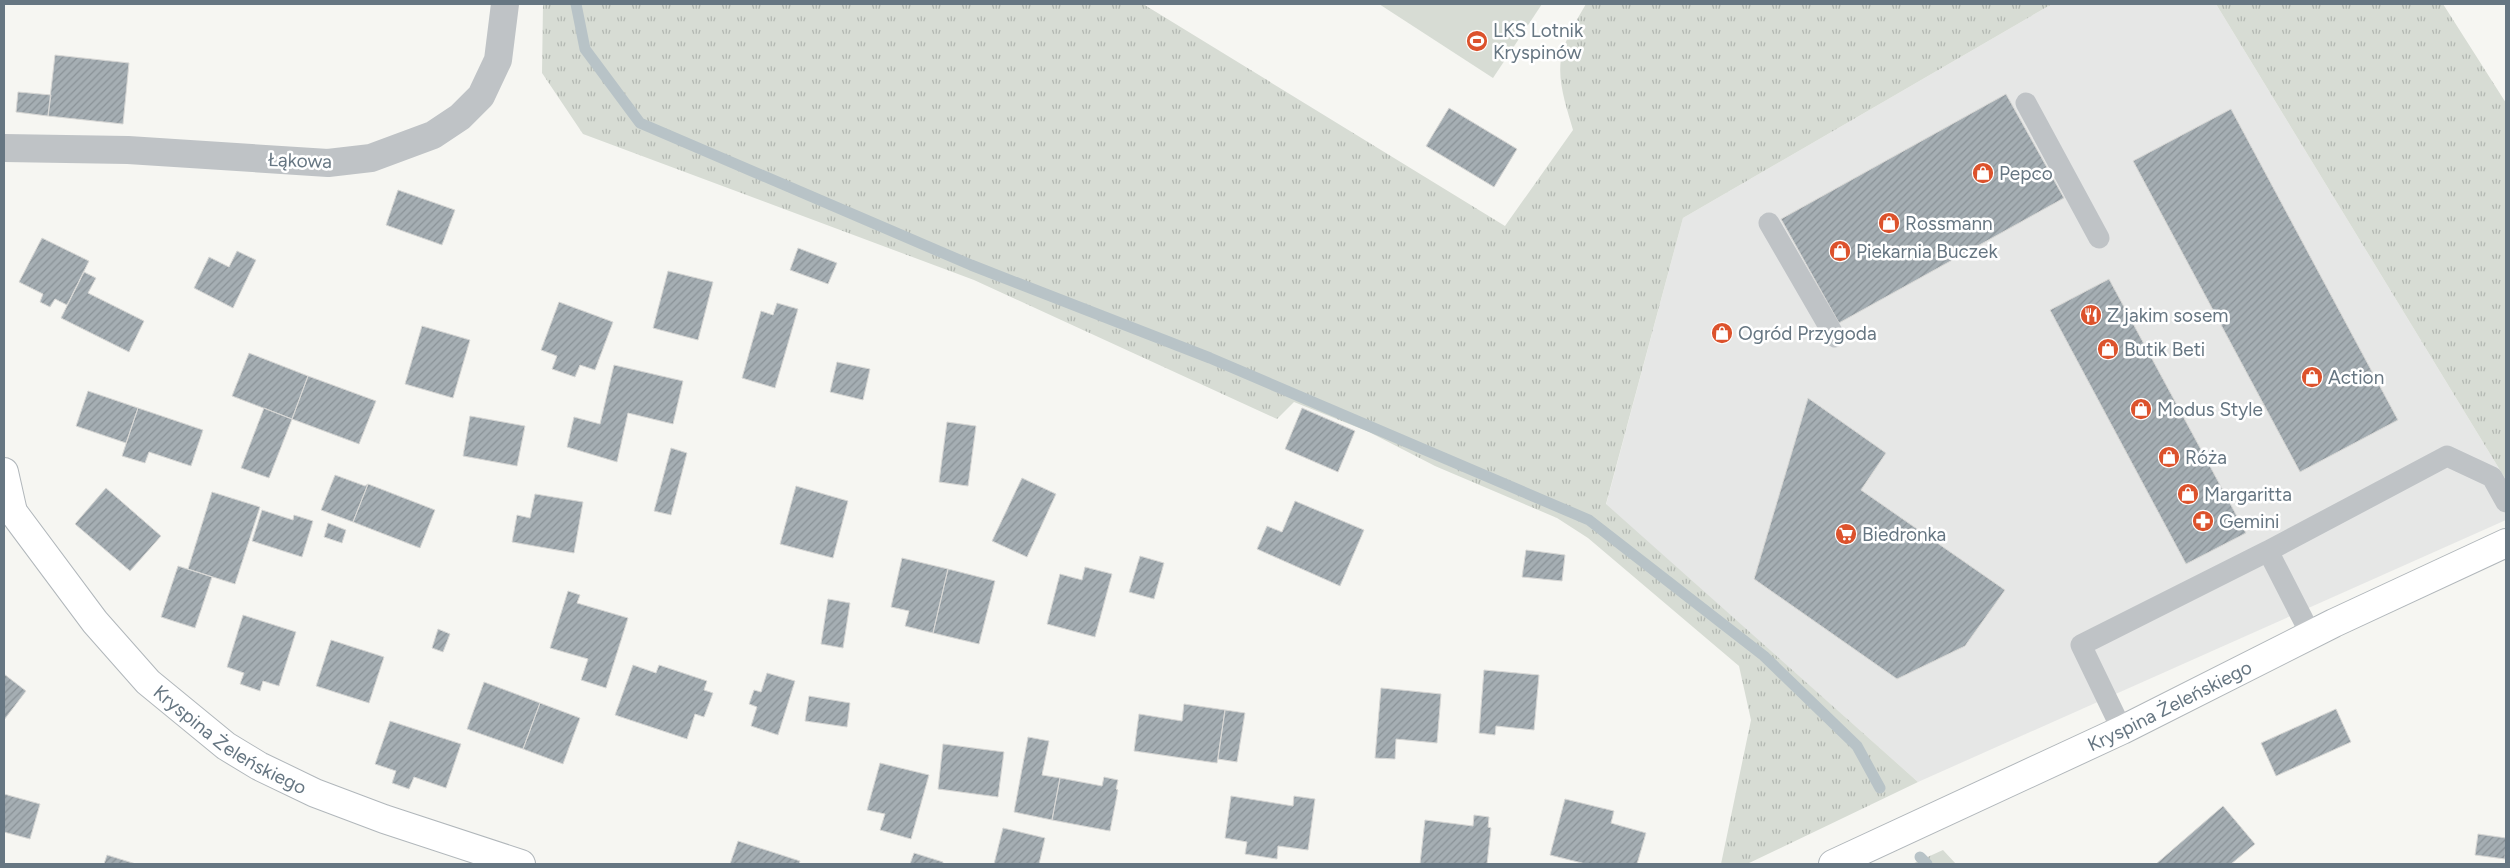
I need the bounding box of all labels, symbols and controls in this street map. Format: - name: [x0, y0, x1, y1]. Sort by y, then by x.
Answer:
- place label: LKS Lotnik Kryspinów: [1493, 19, 1584, 64]
- sports icon: LKS Lotnik Kryspinów: [1465, 29, 1489, 53]
- street label: Łąkowa: [268, 148, 332, 173]
- shop icon: Pepco: [1971, 161, 1995, 185]
- place label: Pepco: [1999, 162, 2053, 185]
- shop icon: Rossmann: [1877, 211, 1901, 235]
- place label: Rossmann: [1905, 212, 1993, 235]
- shop icon: Piekarnia Buczek: [1828, 239, 1852, 263]
- place label: Piekarnia Buczek: [1856, 240, 1998, 263]
- restaurant icon: Z jakim sosem: [2079, 303, 2103, 327]
- place label: Z jakim sosem: [2107, 304, 2228, 327]
- shop icon: Ogród Przygoda: [1710, 321, 1734, 345]
- place label: Ogród Przygoda: [1738, 322, 1877, 345]
- shop icon: Butik Beti: [2096, 337, 2120, 361]
- place label: Butik Beti: [2124, 338, 2205, 361]
- shop icon: Action: [2300, 365, 2324, 389]
- place label: Action: [2328, 366, 2384, 389]
- shop icon: Modus Style: [2129, 397, 2153, 421]
- place label: Modus Style: [2157, 398, 2263, 421]
- shop icon: Róża: [2157, 445, 2181, 469]
- place label: Róża: [2185, 446, 2227, 469]
- shop icon: Margaritta: [2176, 482, 2200, 506]
- place label: Margaritta: [2204, 483, 2292, 506]
- pharmacy icon: Gemini: [2191, 509, 2215, 533]
- place label: Gemini: [2219, 510, 2279, 533]
- supermarket icon: Biedronka: [1834, 522, 1858, 546]
- place label: Biedronka: [1862, 523, 1946, 546]
- street label: Kryspina Żeleńskiego: [2084, 655, 2256, 756]
- street label: Kryspina Żeleńskiego: [149, 680, 310, 799]

